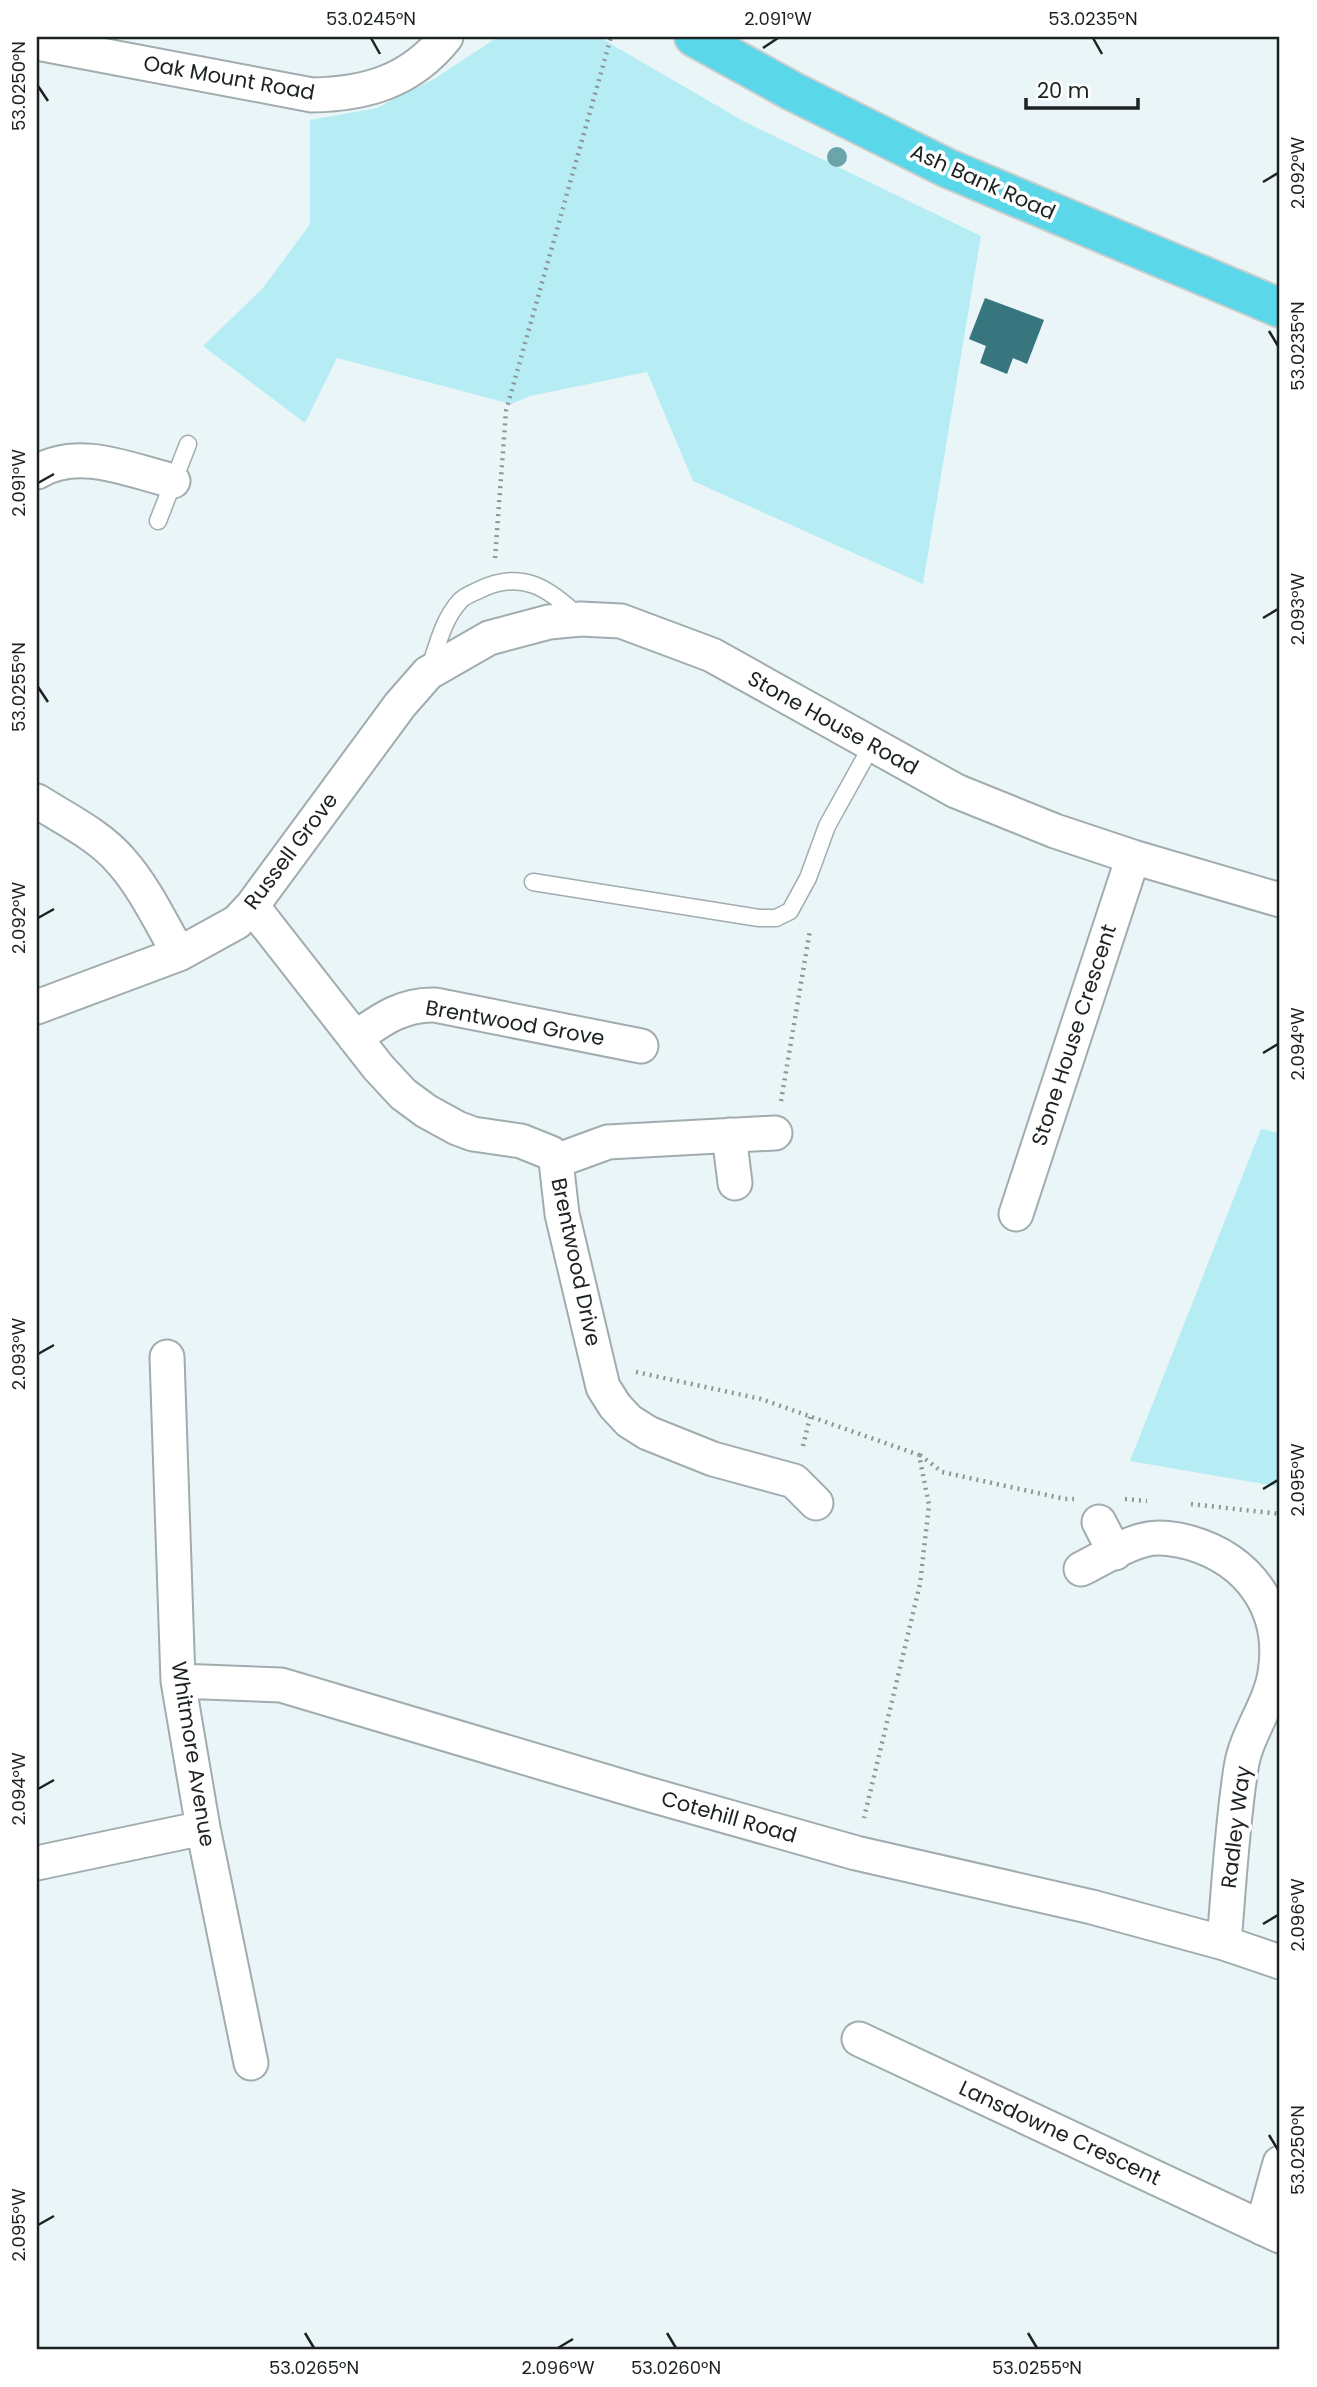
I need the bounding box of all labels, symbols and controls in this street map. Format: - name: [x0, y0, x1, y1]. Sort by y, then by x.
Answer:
- text: 53.0245°N: [326, 6, 416, 31]
- text: 2.091°W: [744, 6, 812, 31]
- text: 53.0235°N: [1048, 6, 1138, 31]
- text: 53.0250°N: [6, 41, 31, 131]
- street label: Oak Mount Road: [141, 48, 317, 107]
- scale bar: [1026, 66, 1138, 110]
- text: 20 m: [1037, 76, 1090, 105]
- street label: Ash Bank Road: [906, 137, 1060, 226]
- text: 2.092°W: [1285, 137, 1310, 209]
- text: 53.0235°N: [1285, 301, 1310, 391]
- text: 2.091°W: [6, 449, 31, 517]
- text: 2.093°W: [1285, 572, 1310, 645]
- text: 53.0255°N: [6, 642, 31, 732]
- street label: Stone House Road: [743, 664, 924, 782]
- street label: Russell Grove: [237, 786, 344, 915]
- text: 2.092°W: [6, 882, 31, 954]
- street label: Stone House Crescent: [1024, 920, 1123, 1149]
- street label: Brentwood Grove: [423, 993, 607, 1053]
- text: 2.094°W: [1285, 1007, 1310, 1081]
- street label: Brentwood Drive: [544, 1175, 608, 1349]
- text: 2.093°W: [6, 1317, 31, 1390]
- text: 2.095°W: [1285, 1443, 1310, 1517]
- street label: Whitmore Avenue: [165, 1659, 222, 1849]
- text: 2.094°W: [6, 1752, 31, 1826]
- street label: Radley Way: [1214, 1764, 1257, 1890]
- street label: Cotehill Road: [658, 1783, 800, 1850]
- text: 2.096°W: [1285, 1878, 1310, 1952]
- street label: Lansdowne Crescent: [955, 2073, 1166, 2192]
- text: 53.0250°N: [1285, 2105, 1310, 2195]
- text: 2.095°W: [6, 2188, 31, 2262]
- text: 53.0265°N: [269, 2355, 359, 2380]
- text: 2.096°W: [521, 2355, 595, 2380]
- text: 53.0260°N: [631, 2355, 721, 2380]
- text: 53.0255°N: [992, 2355, 1082, 2380]

